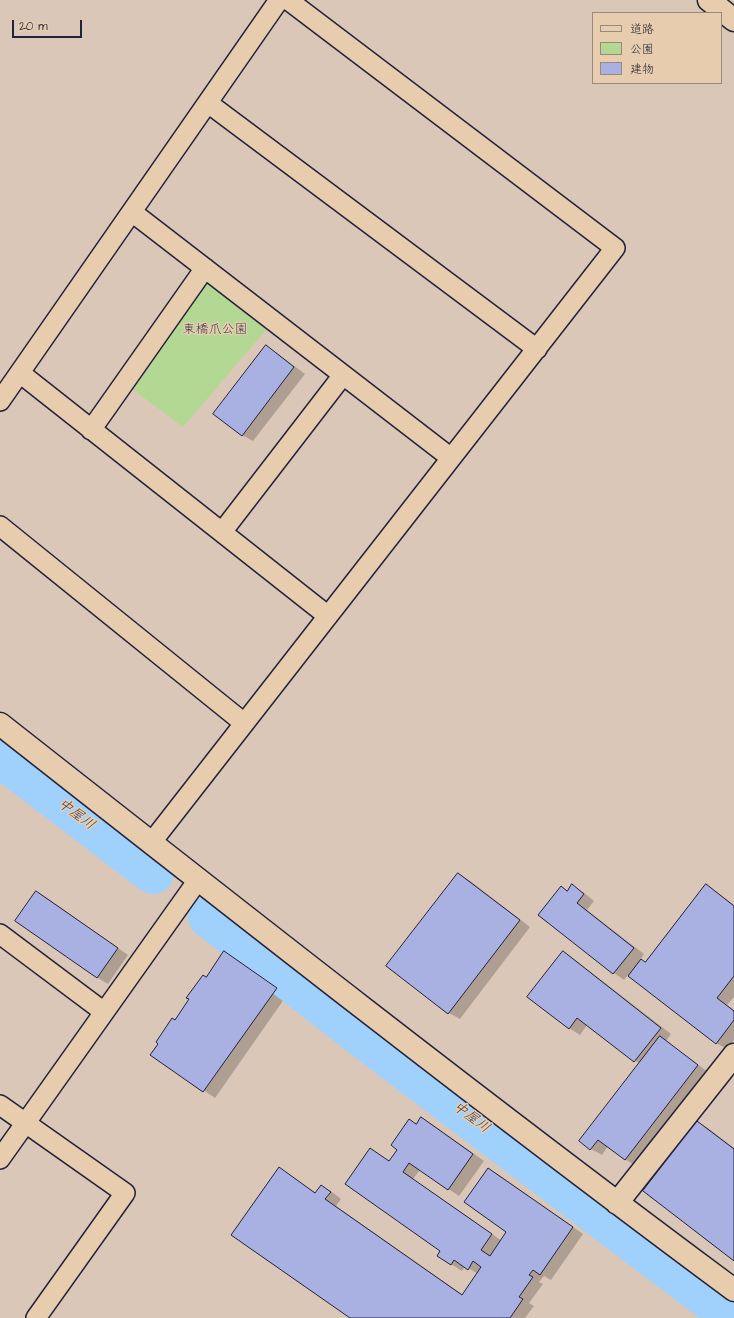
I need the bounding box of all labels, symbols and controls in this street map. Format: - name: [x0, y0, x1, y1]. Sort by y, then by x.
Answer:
- scale bar: [14, 12, 84, 38]
- legend: [592, 12, 722, 84]
- text: 20 m: [19, 18, 48, 35]
- text: 道路: [630, 21, 654, 38]
- text: 公園: [630, 41, 654, 58]
- text: 建物: [630, 61, 654, 78]
- park label: 東橋爪公園: [183, 322, 247, 338]
- water label: 中屋川: [54, 796, 98, 834]
- water label: 中屋川: [449, 1099, 493, 1137]

